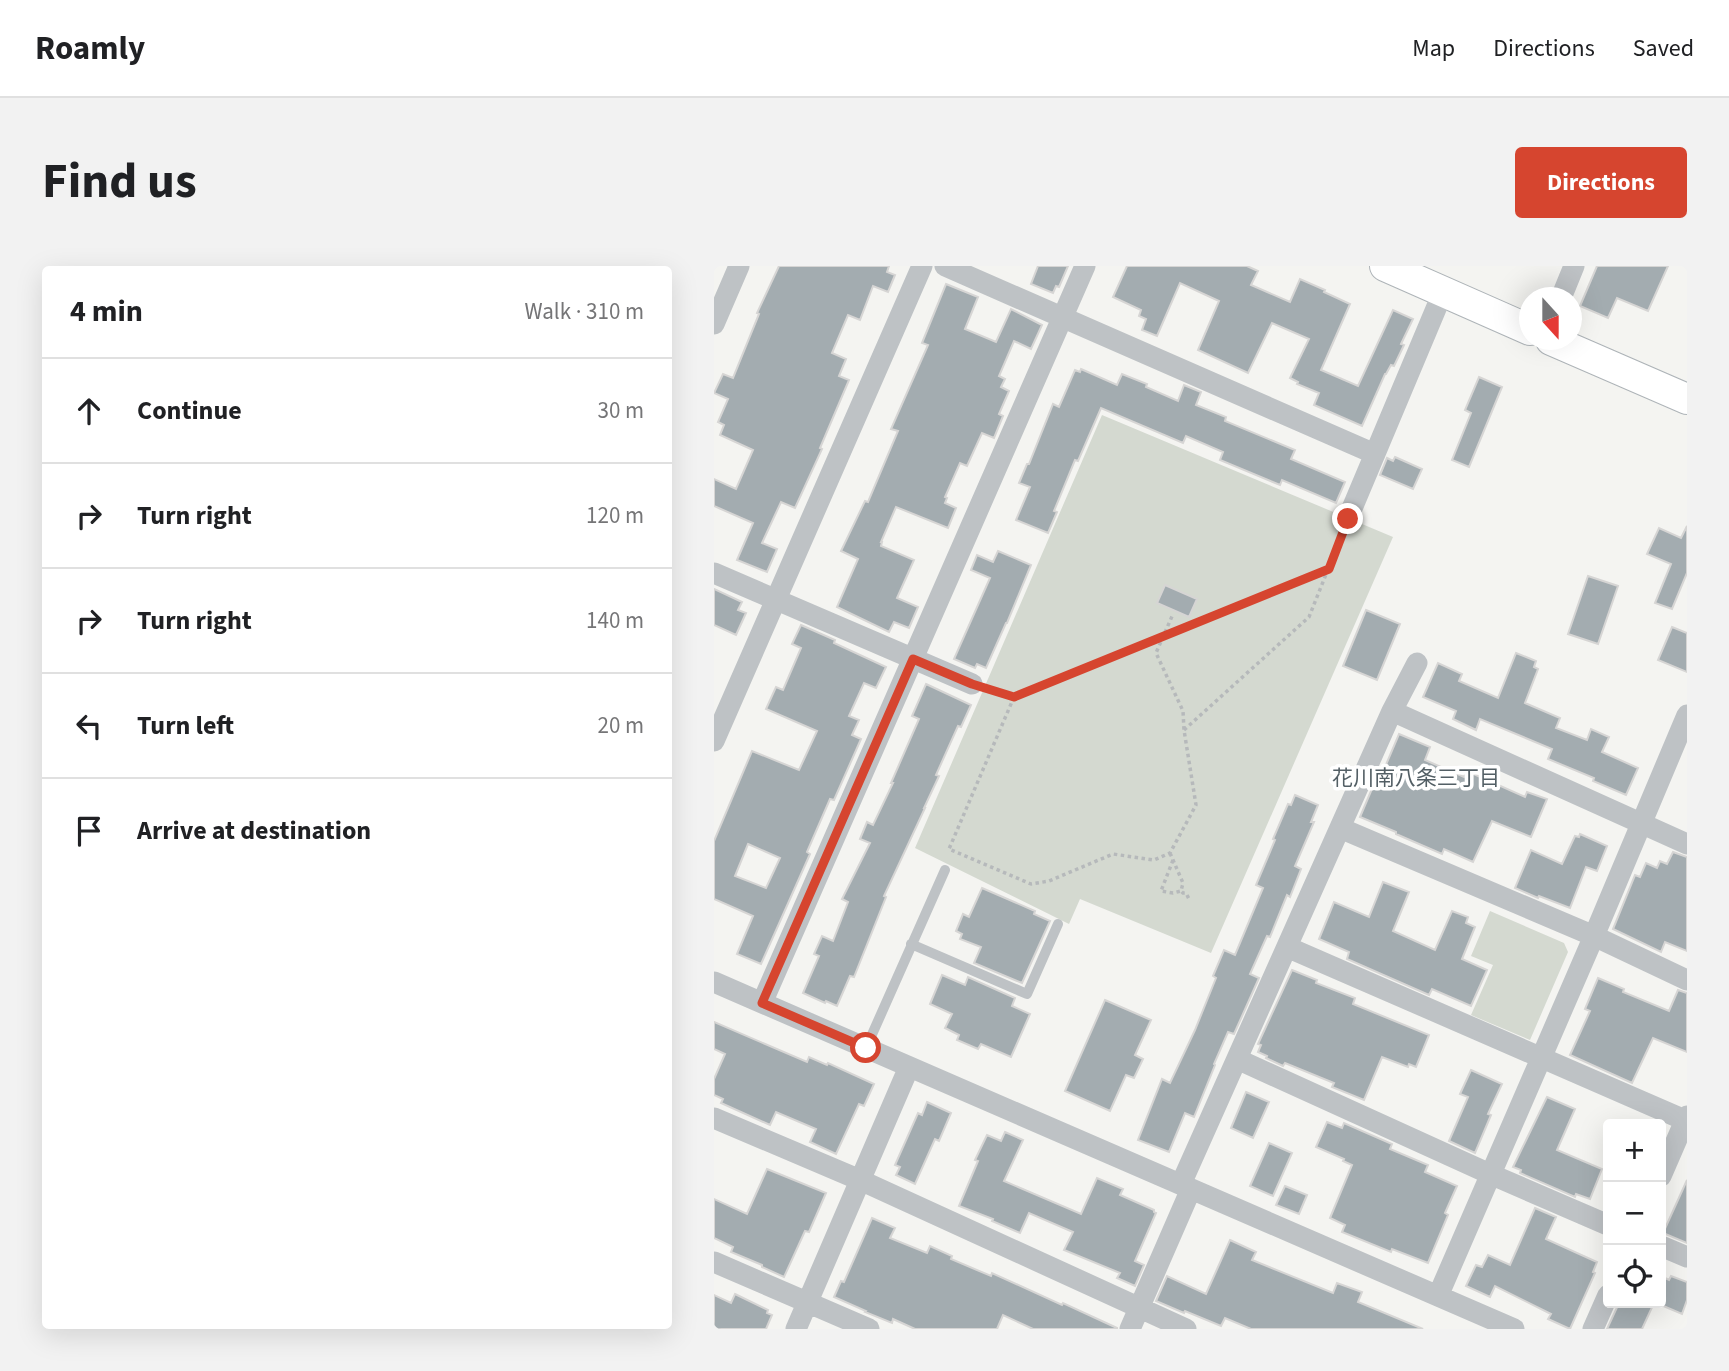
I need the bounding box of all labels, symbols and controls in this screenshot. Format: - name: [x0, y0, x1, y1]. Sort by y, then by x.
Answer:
- text: Roamly: [35, 25, 145, 72]
- text: Map: [1412, 31, 1455, 66]
- text: Directions: [1493, 31, 1595, 66]
- text: Saved: [1633, 31, 1694, 66]
- text: Find us: [42, 147, 197, 217]
- button: Directions: [1515, 147, 1687, 218]
- north arrow: [1519, 287, 1582, 350]
- text: 4 min: [70, 290, 143, 333]
- text: Walk · 310 m: [525, 295, 644, 328]
- icon: ahead: [70, 392, 108, 430]
- text: Continue: [137, 392, 242, 429]
- text: 30 m: [597, 394, 644, 427]
- icon: right: [70, 497, 108, 535]
- text: Turn right: [137, 497, 252, 534]
- text: 120 m: [586, 499, 644, 532]
- route end: [1332, 503, 1363, 534]
- icon: right: [70, 602, 108, 640]
- text: Turn right: [137, 602, 252, 639]
- text: 140 m: [586, 604, 644, 637]
- icon: left: [70, 707, 108, 745]
- text: Turn left: [137, 707, 234, 744]
- text: 20 m: [597, 709, 644, 742]
- district label: 花川南八条三丁目: [1332, 763, 1500, 793]
- icon: arrive: [70, 812, 108, 850]
- text: Arrive at destination: [137, 812, 371, 849]
- route start: [850, 1032, 881, 1063]
- map controls: [1603, 1119, 1666, 1308]
- button: +: [1603, 1119, 1666, 1182]
- button: −: [1603, 1182, 1666, 1245]
- button: locate: [1603, 1245, 1666, 1308]

